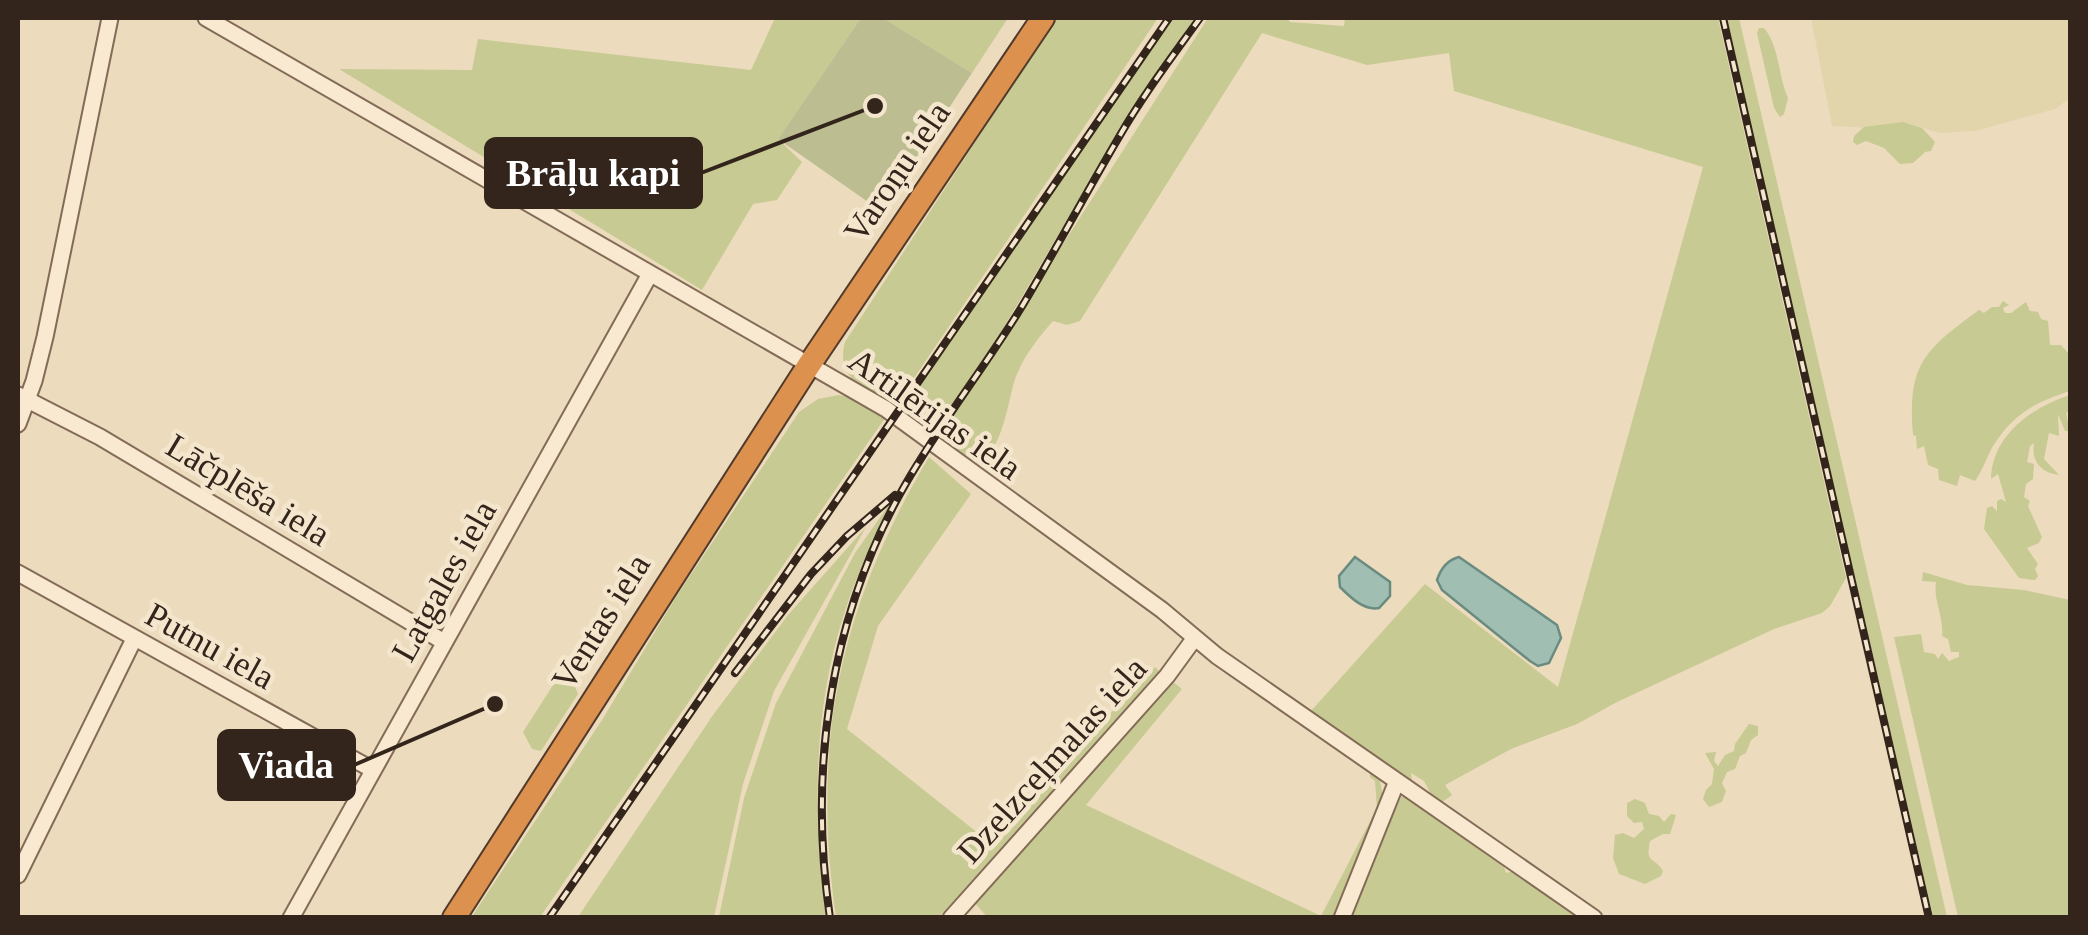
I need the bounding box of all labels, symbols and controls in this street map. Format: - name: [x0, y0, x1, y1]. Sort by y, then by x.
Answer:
- street label: Varoņu iela: [836, 94, 958, 249]
- callout: Brāļu kapi: [486, 139, 701, 207]
- text: Brāļu kapi: [506, 152, 680, 196]
- street label: Artilērijas iela: [841, 340, 1029, 488]
- street label: Lāčplēša iela: [159, 426, 337, 554]
- street label: Latgales iela: [384, 493, 504, 668]
- street label: Ventas iela: [544, 547, 658, 697]
- street label: Putnu iela: [139, 595, 281, 697]
- street label: Dzelzceļmalas iela: [949, 649, 1155, 871]
- callout: Viada: [219, 731, 354, 799]
- text: Viada: [238, 744, 334, 786]

